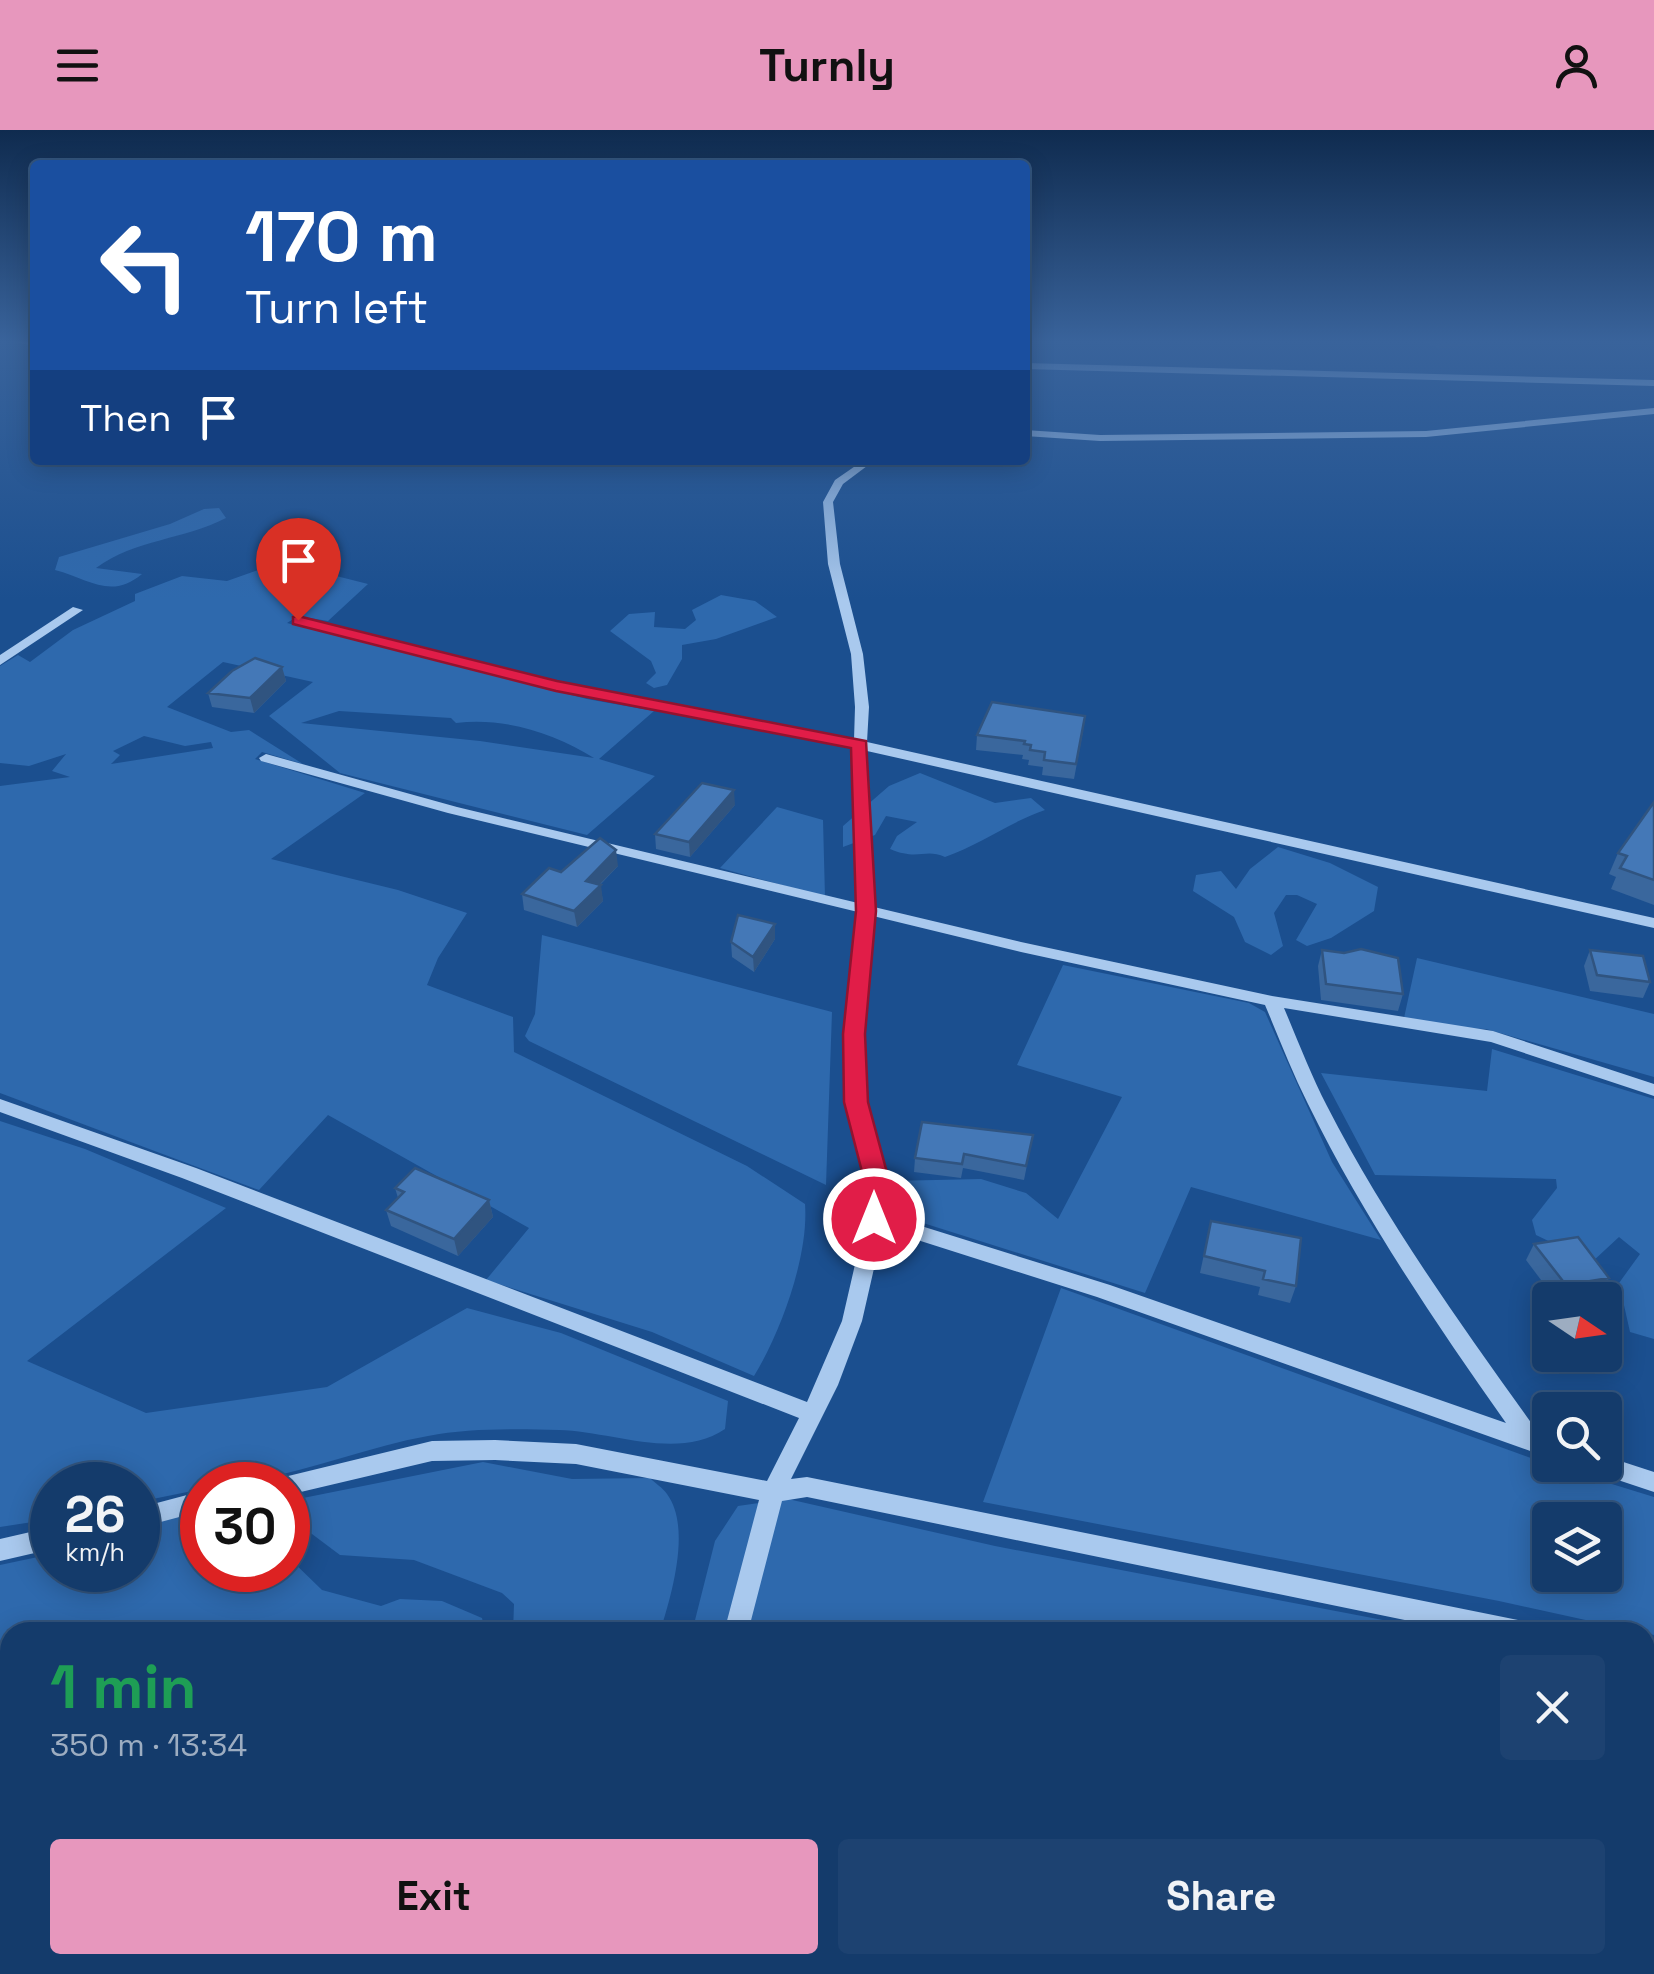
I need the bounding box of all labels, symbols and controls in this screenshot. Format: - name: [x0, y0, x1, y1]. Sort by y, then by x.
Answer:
- text: Turnly: [759, 37, 895, 94]
- icon: menu: [50, 38, 105, 93]
- icon: person: [1549, 38, 1604, 93]
- text: 170 m: [245, 192, 438, 281]
- icon: left: [80, 200, 210, 330]
- text: Turn left: [245, 279, 428, 336]
- icon: arrive: [191, 390, 246, 445]
- text: Then: [80, 394, 171, 442]
- pin: [256, 518, 341, 621]
- icon: arrive: [271, 533, 326, 588]
- position arrow: [822, 1167, 926, 1271]
- north arrow: [1532, 1282, 1622, 1372]
- map controls: [1532, 1282, 1622, 1592]
- button: search: [1532, 1392, 1622, 1482]
- speed limit sign: 30: [180, 1462, 310, 1592]
- text: 26: [65, 1483, 125, 1547]
- button: layers: [1532, 1502, 1622, 1592]
- text: km/h: [65, 1536, 125, 1568]
- text: 1 min: [50, 1649, 197, 1726]
- button: close: [1500, 1655, 1605, 1760]
- text: 350 m · 13:34: [50, 1725, 247, 1765]
- button: Exit: [50, 1839, 818, 1954]
- button: Share: [838, 1839, 1605, 1954]

